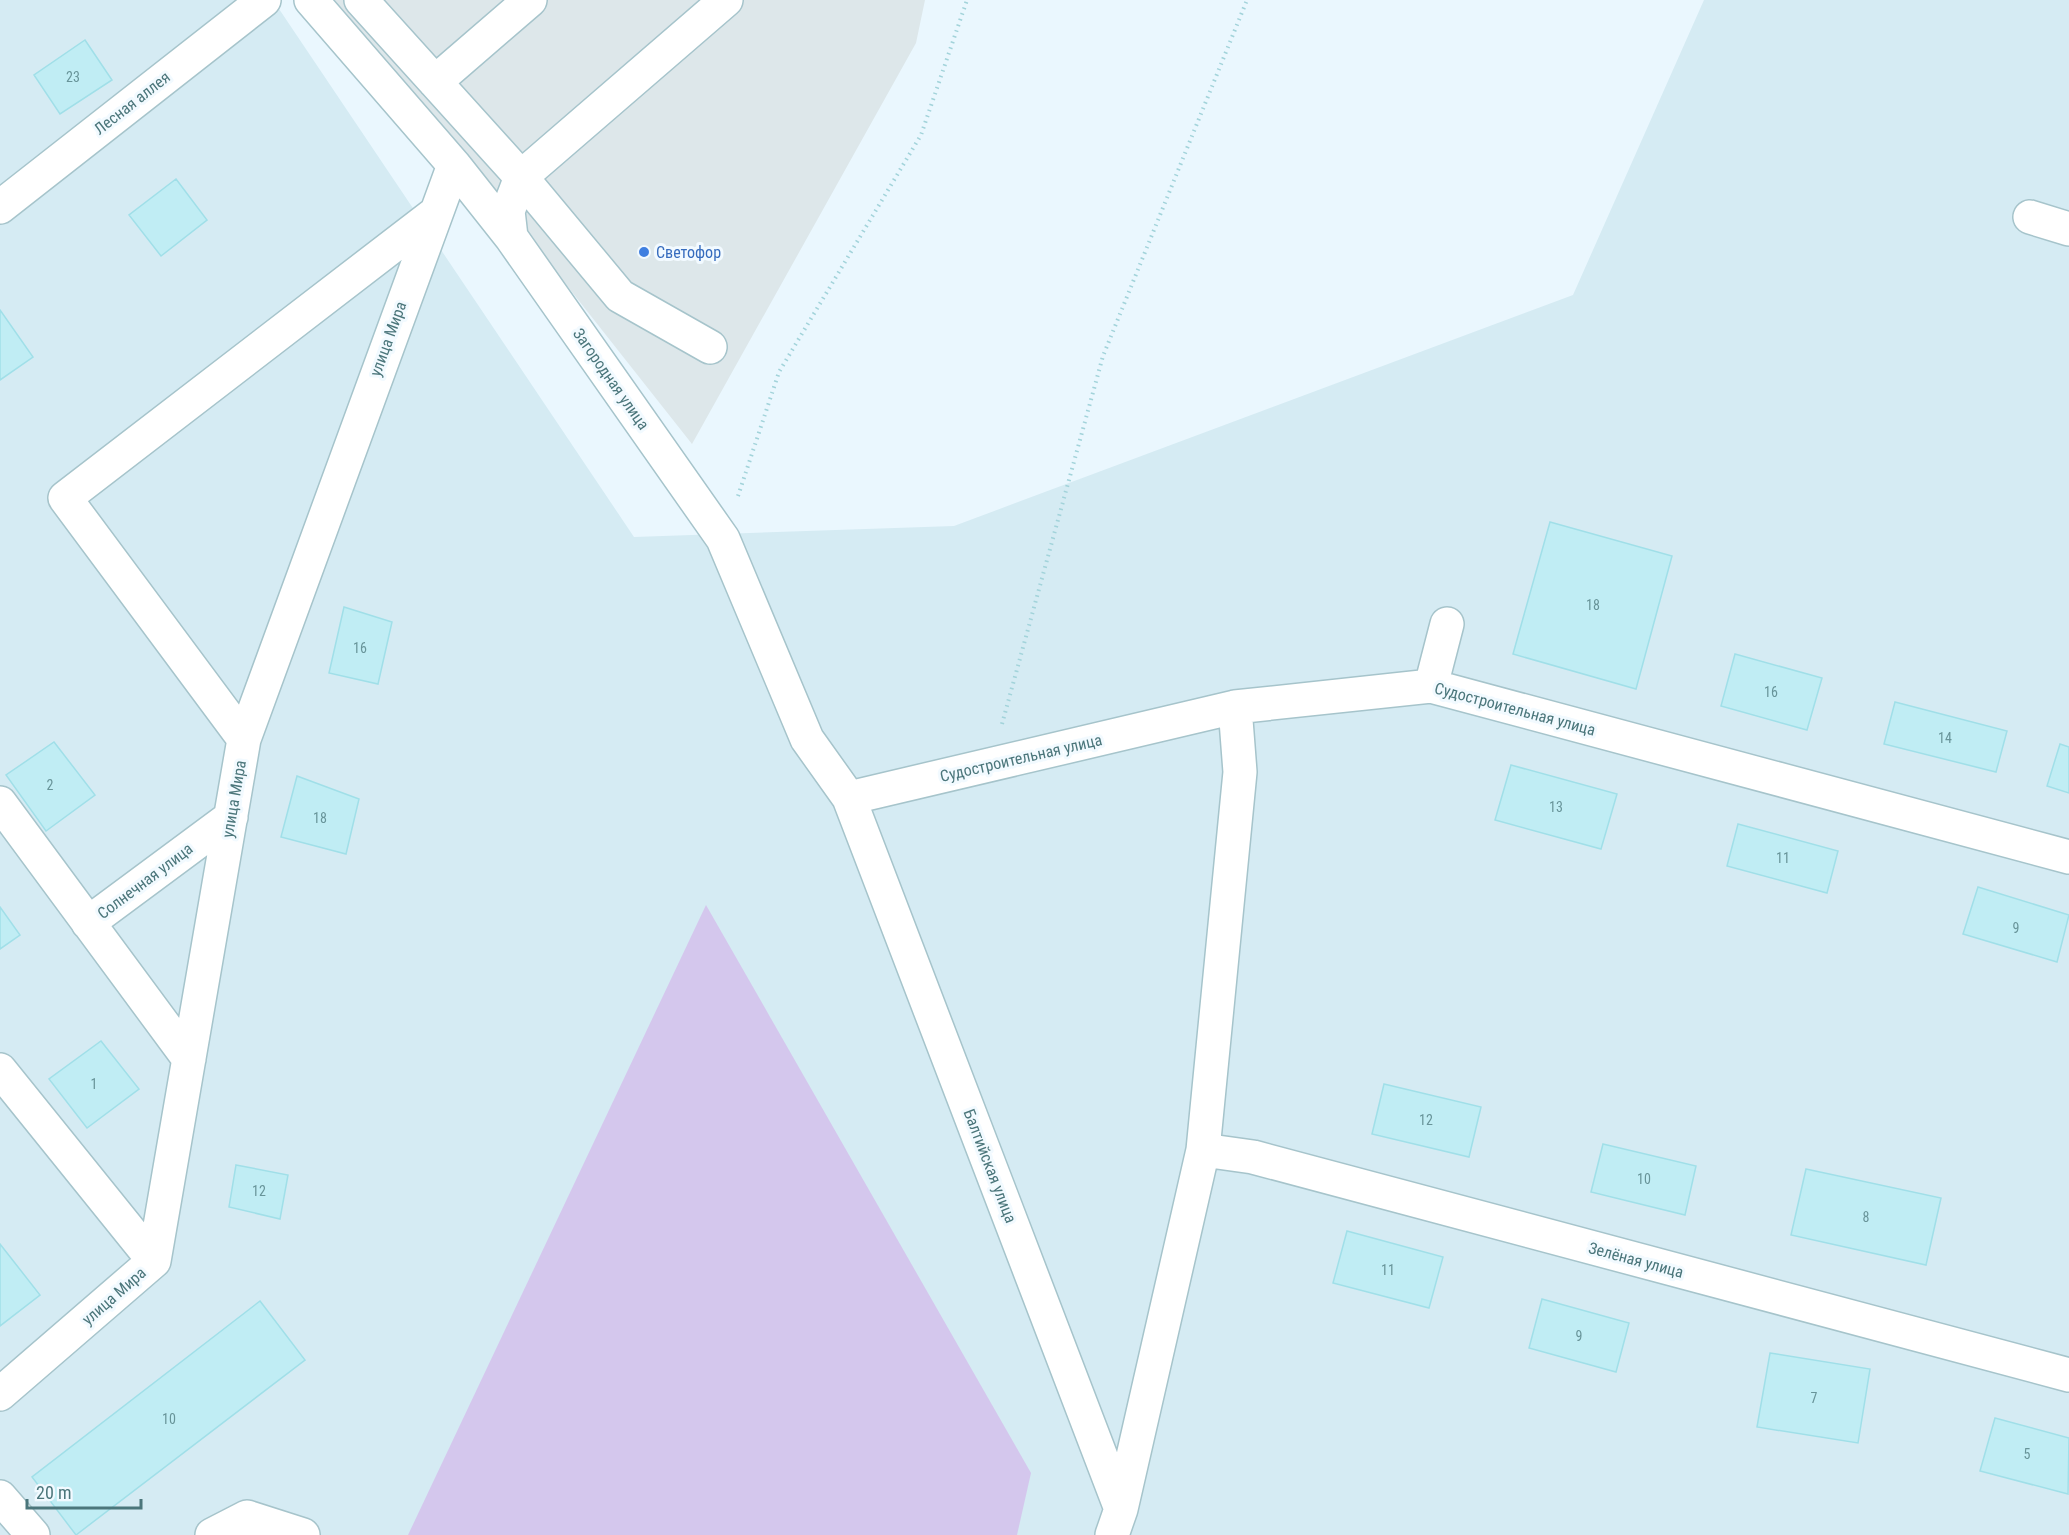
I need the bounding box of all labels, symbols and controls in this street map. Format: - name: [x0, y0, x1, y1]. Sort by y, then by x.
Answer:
- street label: Лесная аллея: [90, 67, 174, 139]
- house number: 23: [66, 69, 80, 85]
- place label: Светофор: [656, 243, 721, 262]
- marker: Светофор: [637, 245, 651, 259]
- street label: улица Мира: [366, 299, 410, 379]
- street label: Загородная улица: [569, 325, 653, 433]
- house number: 18: [1586, 597, 1600, 613]
- house number: 16: [353, 640, 367, 656]
- street label: Судостроительная улица: [1433, 678, 1597, 740]
- house number: 16: [1764, 684, 1778, 700]
- street label: Судостроительная улица: [938, 730, 1104, 786]
- house number: 14: [1938, 730, 1952, 746]
- street label: улица Мира: [218, 759, 250, 839]
- house number: 2: [47, 777, 54, 793]
- house number: 13: [1549, 799, 1563, 815]
- house number: 18: [313, 810, 327, 826]
- street label: Солнечная улица: [94, 839, 196, 923]
- house number: 11: [1776, 850, 1790, 866]
- house number: 9: [2013, 920, 2019, 936]
- house number: 1: [91, 1076, 97, 1092]
- street label: Балтийская улица: [960, 1106, 1020, 1226]
- house number: 12: [1419, 1112, 1433, 1128]
- house number: 10: [1637, 1171, 1651, 1187]
- house number: 12: [252, 1183, 266, 1199]
- house number: 8: [1863, 1209, 1870, 1225]
- street label: Зелёная улица: [1587, 1238, 1685, 1282]
- house number: 11: [1381, 1262, 1395, 1278]
- street label: улица Мира: [78, 1263, 150, 1329]
- house number: 9: [1576, 1328, 1582, 1344]
- house number: 7: [1811, 1390, 1818, 1406]
- house number: 10: [162, 1411, 176, 1427]
- house number: 5: [2024, 1446, 2031, 1462]
- scale bar: [27, 1472, 141, 1510]
- text: 20 m: [36, 1482, 71, 1503]

